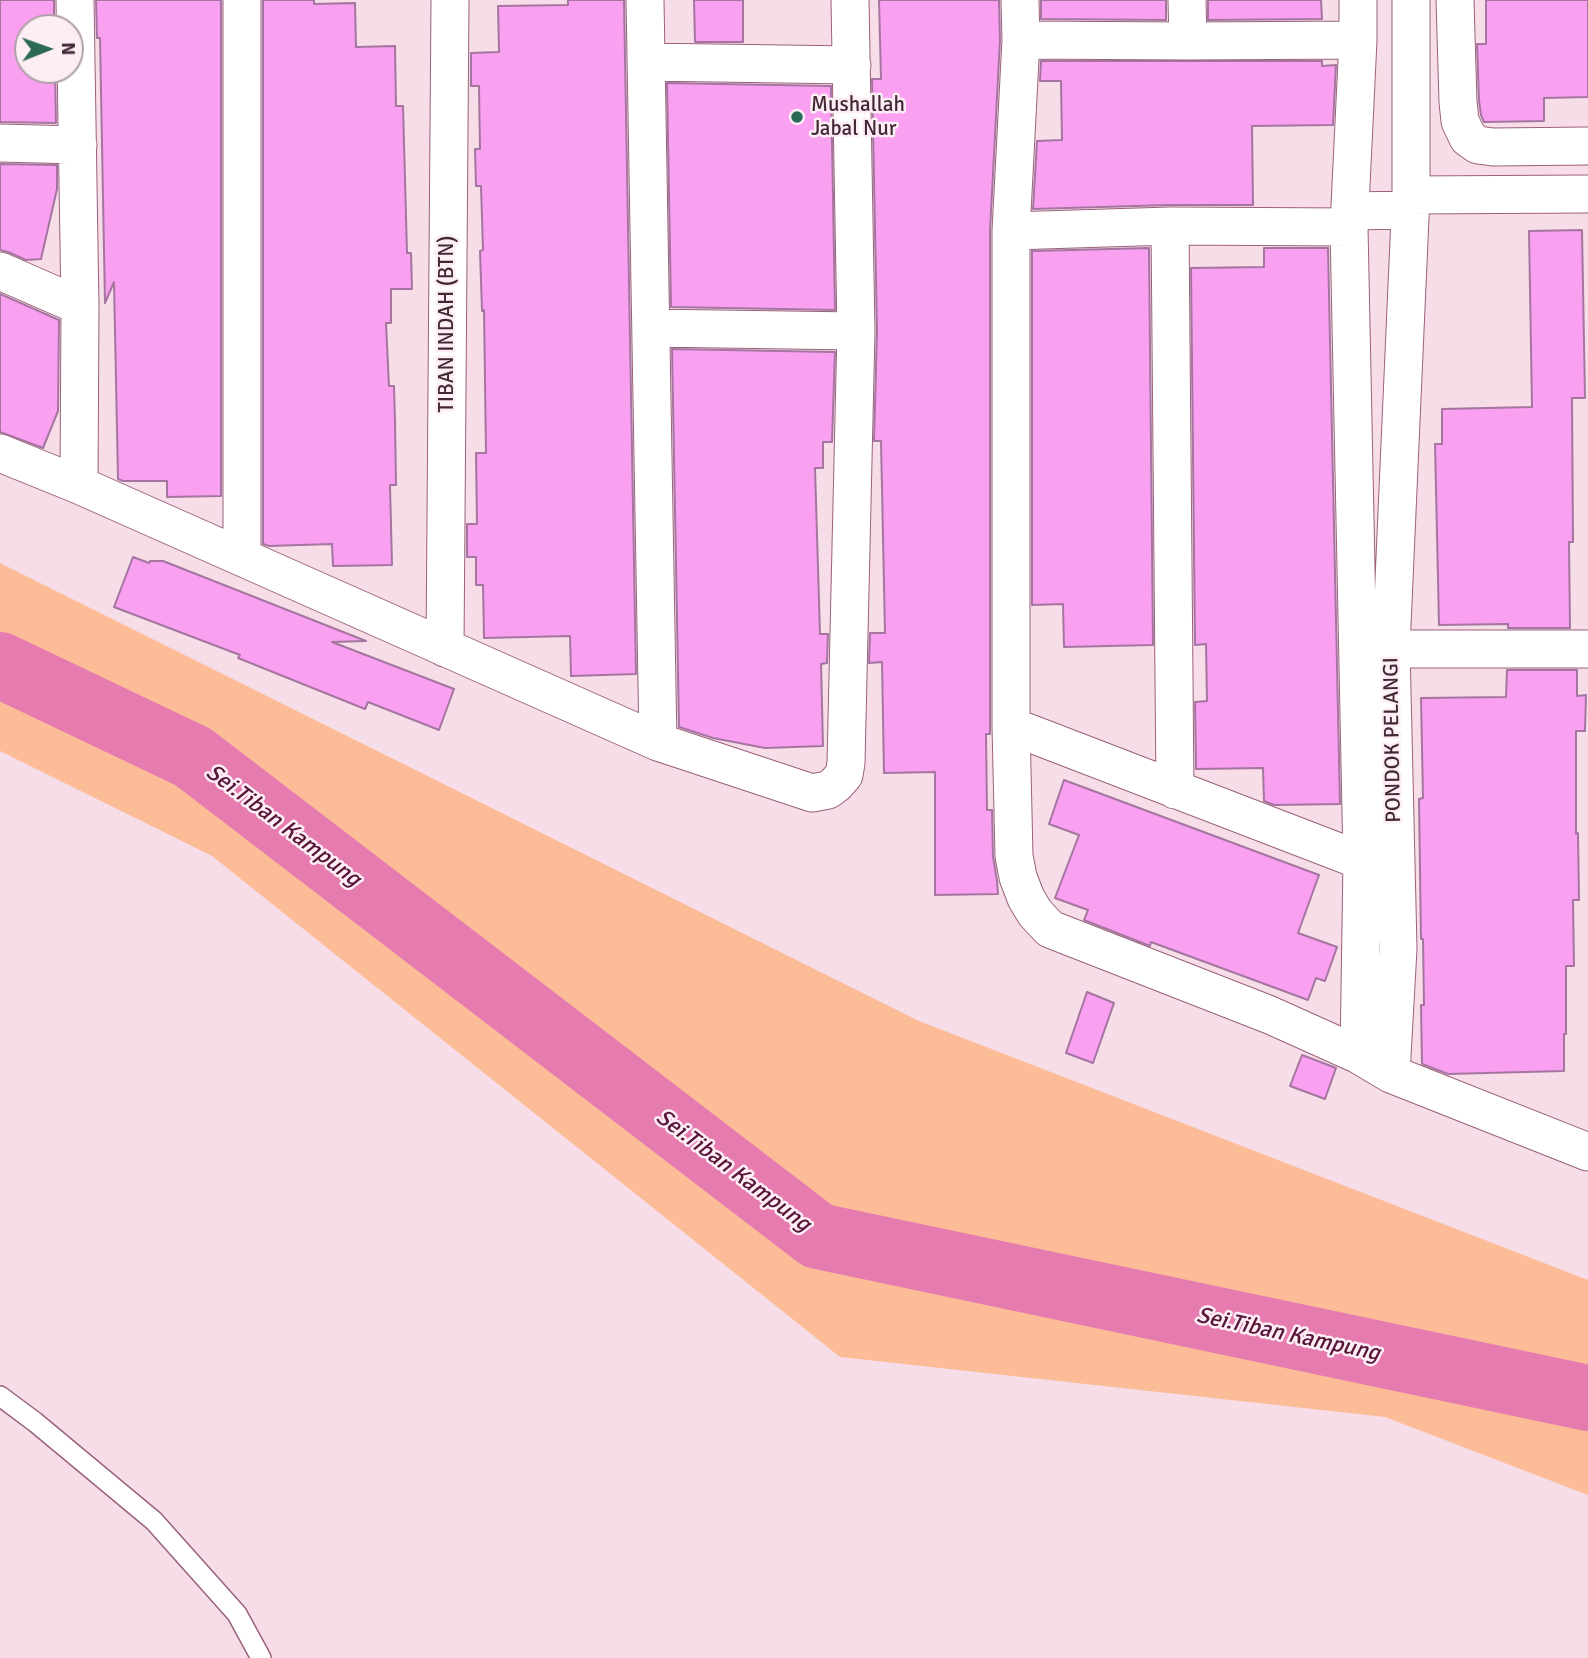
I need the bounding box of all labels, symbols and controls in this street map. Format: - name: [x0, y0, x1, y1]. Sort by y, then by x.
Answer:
- north arrow: [14, 14, 84, 84]
- text: N: [56, 42, 80, 55]
- place label: Mushallah Jabal Nur: [811, 92, 905, 142]
- marker: Mushallah Jabal Nur: [789, 109, 805, 125]
- street label: TIBAN INDAH (BTN): [434, 235, 460, 413]
- street label: PONDOK PELANGI: [1379, 657, 1407, 823]
- water label: Sei.Tiban Kampung: [200, 759, 366, 893]
- water label: Sei.Tiban Kampung: [650, 1104, 816, 1238]
- water label: Sei.Tiban Kampung: [1194, 1302, 1382, 1368]

